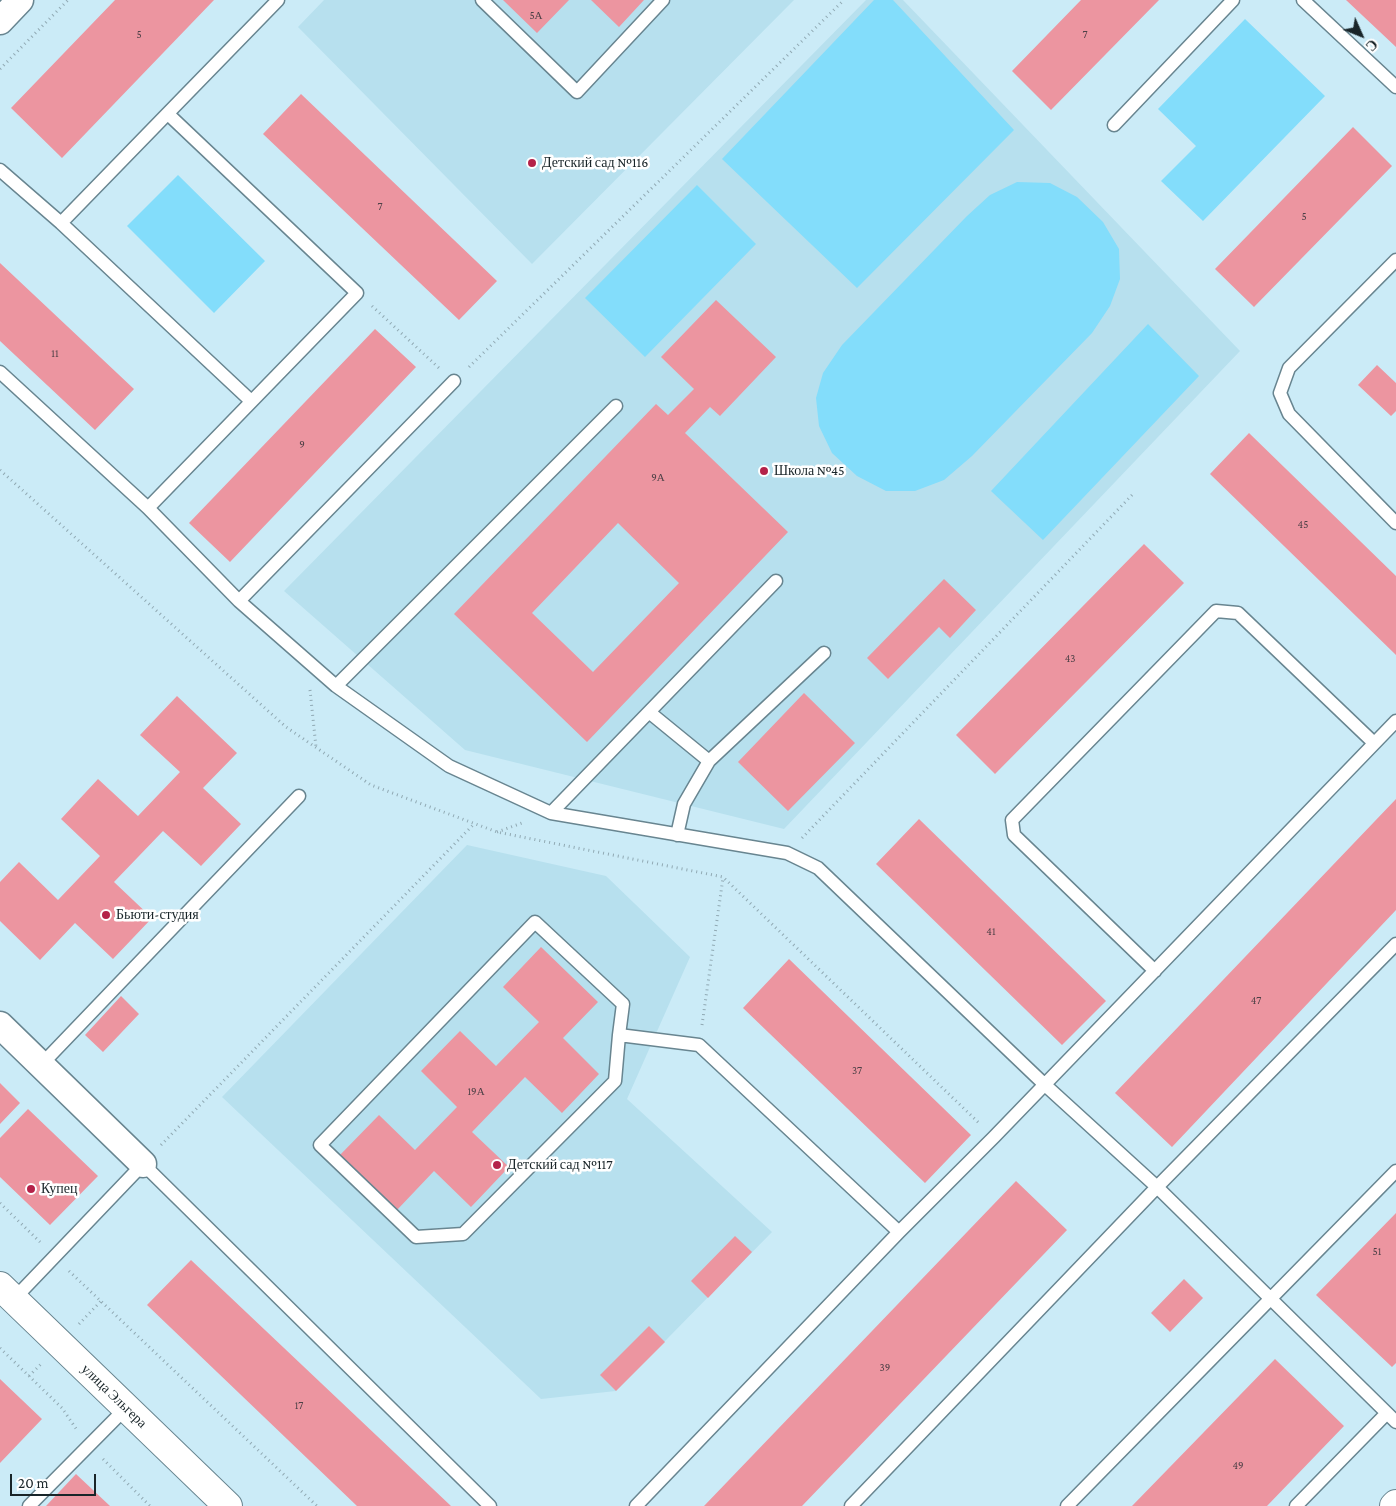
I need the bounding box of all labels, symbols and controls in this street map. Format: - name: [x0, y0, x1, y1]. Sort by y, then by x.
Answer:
- house number: 5А: [529, 9, 543, 23]
- north arrow: [1336, 10, 1386, 60]
- house number: 5: [136, 28, 142, 42]
- house number: 7: [1082, 28, 1088, 42]
- text: С: [1363, 36, 1381, 55]
- place label: Детский сад №116: [542, 155, 648, 171]
- marker: Детский сад №116: [526, 157, 538, 169]
- house number: 7: [377, 200, 383, 214]
- house number: 5: [1301, 210, 1307, 224]
- house number: 11: [51, 347, 59, 361]
- house number: 9: [299, 438, 305, 452]
- place label: Школа №45: [774, 463, 845, 479]
- marker: Школа №45: [758, 465, 770, 477]
- house number: 9А: [651, 471, 665, 485]
- house number: 45: [1298, 518, 1308, 532]
- house number: 43: [1065, 652, 1075, 666]
- place label: Бьюти-студия: [116, 907, 199, 923]
- marker: Бьюти-студия: [100, 909, 112, 921]
- house number: 41: [986, 925, 996, 939]
- house number: 47: [1251, 994, 1261, 1008]
- house number: 37: [852, 1064, 862, 1078]
- house number: 19А: [467, 1085, 485, 1099]
- place label: Детский сад №117: [507, 1157, 613, 1173]
- marker: Детский сад №117: [491, 1159, 503, 1171]
- place label: Купец: [41, 1181, 77, 1197]
- marker: Купец: [25, 1183, 37, 1195]
- house number: 51: [1373, 1245, 1381, 1259]
- street label: улица Эльгера: [78, 1361, 150, 1431]
- house number: 39: [880, 1361, 890, 1375]
- house number: 17: [295, 1399, 303, 1413]
- house number: 49: [1232, 1459, 1244, 1473]
- scale bar: [12, 1464, 99, 1496]
- text: 20 m: [18, 1475, 49, 1491]

